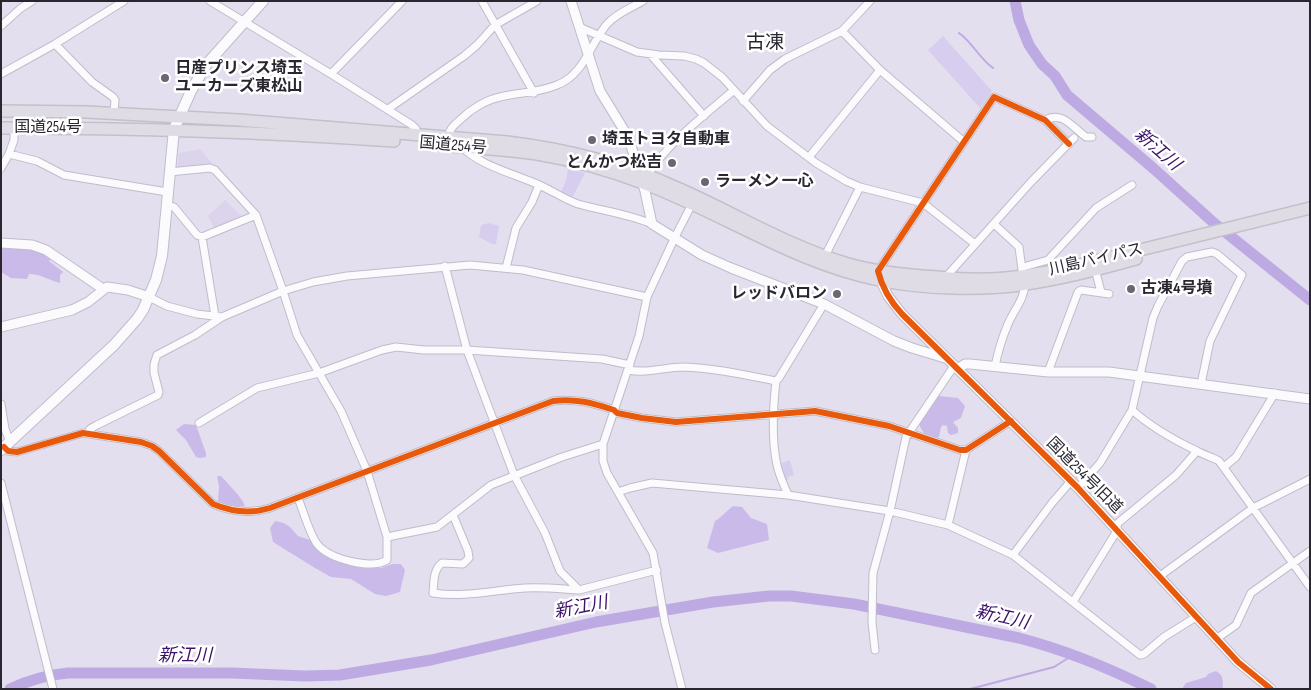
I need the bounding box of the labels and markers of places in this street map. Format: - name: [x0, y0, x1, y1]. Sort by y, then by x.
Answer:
- place label: 日産プリンス埼玉 ユーカーズ東松山: [175, 59, 303, 97]
- marker: 日産プリンス埼玉 ユーカーズ東松山: [159, 72, 171, 84]
- place label: 埼玉トヨタ自動車: [602, 130, 730, 150]
- marker: 埼玉トヨタ自動車: [586, 134, 598, 146]
- place label: とんかつ松吉: [566, 153, 662, 173]
- marker: とんかつ松吉: [666, 157, 678, 169]
- place label: ラーメン 一心: [715, 172, 813, 192]
- marker: ラーメン 一心: [699, 176, 711, 188]
- place label: 古凍4号墳: [1141, 279, 1212, 299]
- marker: 古凍4号墳: [1125, 283, 1137, 295]
- place label: レッドバロン: [731, 284, 827, 304]
- marker: レッドバロン: [831, 288, 843, 300]

